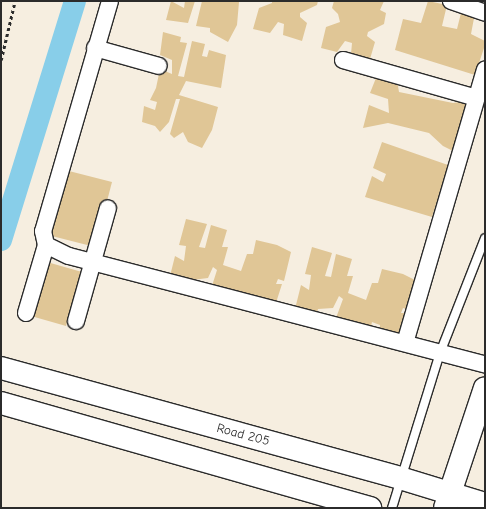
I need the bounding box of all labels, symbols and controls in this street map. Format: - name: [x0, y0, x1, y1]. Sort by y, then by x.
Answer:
- street label: Road 205: [215, 420, 271, 450]

